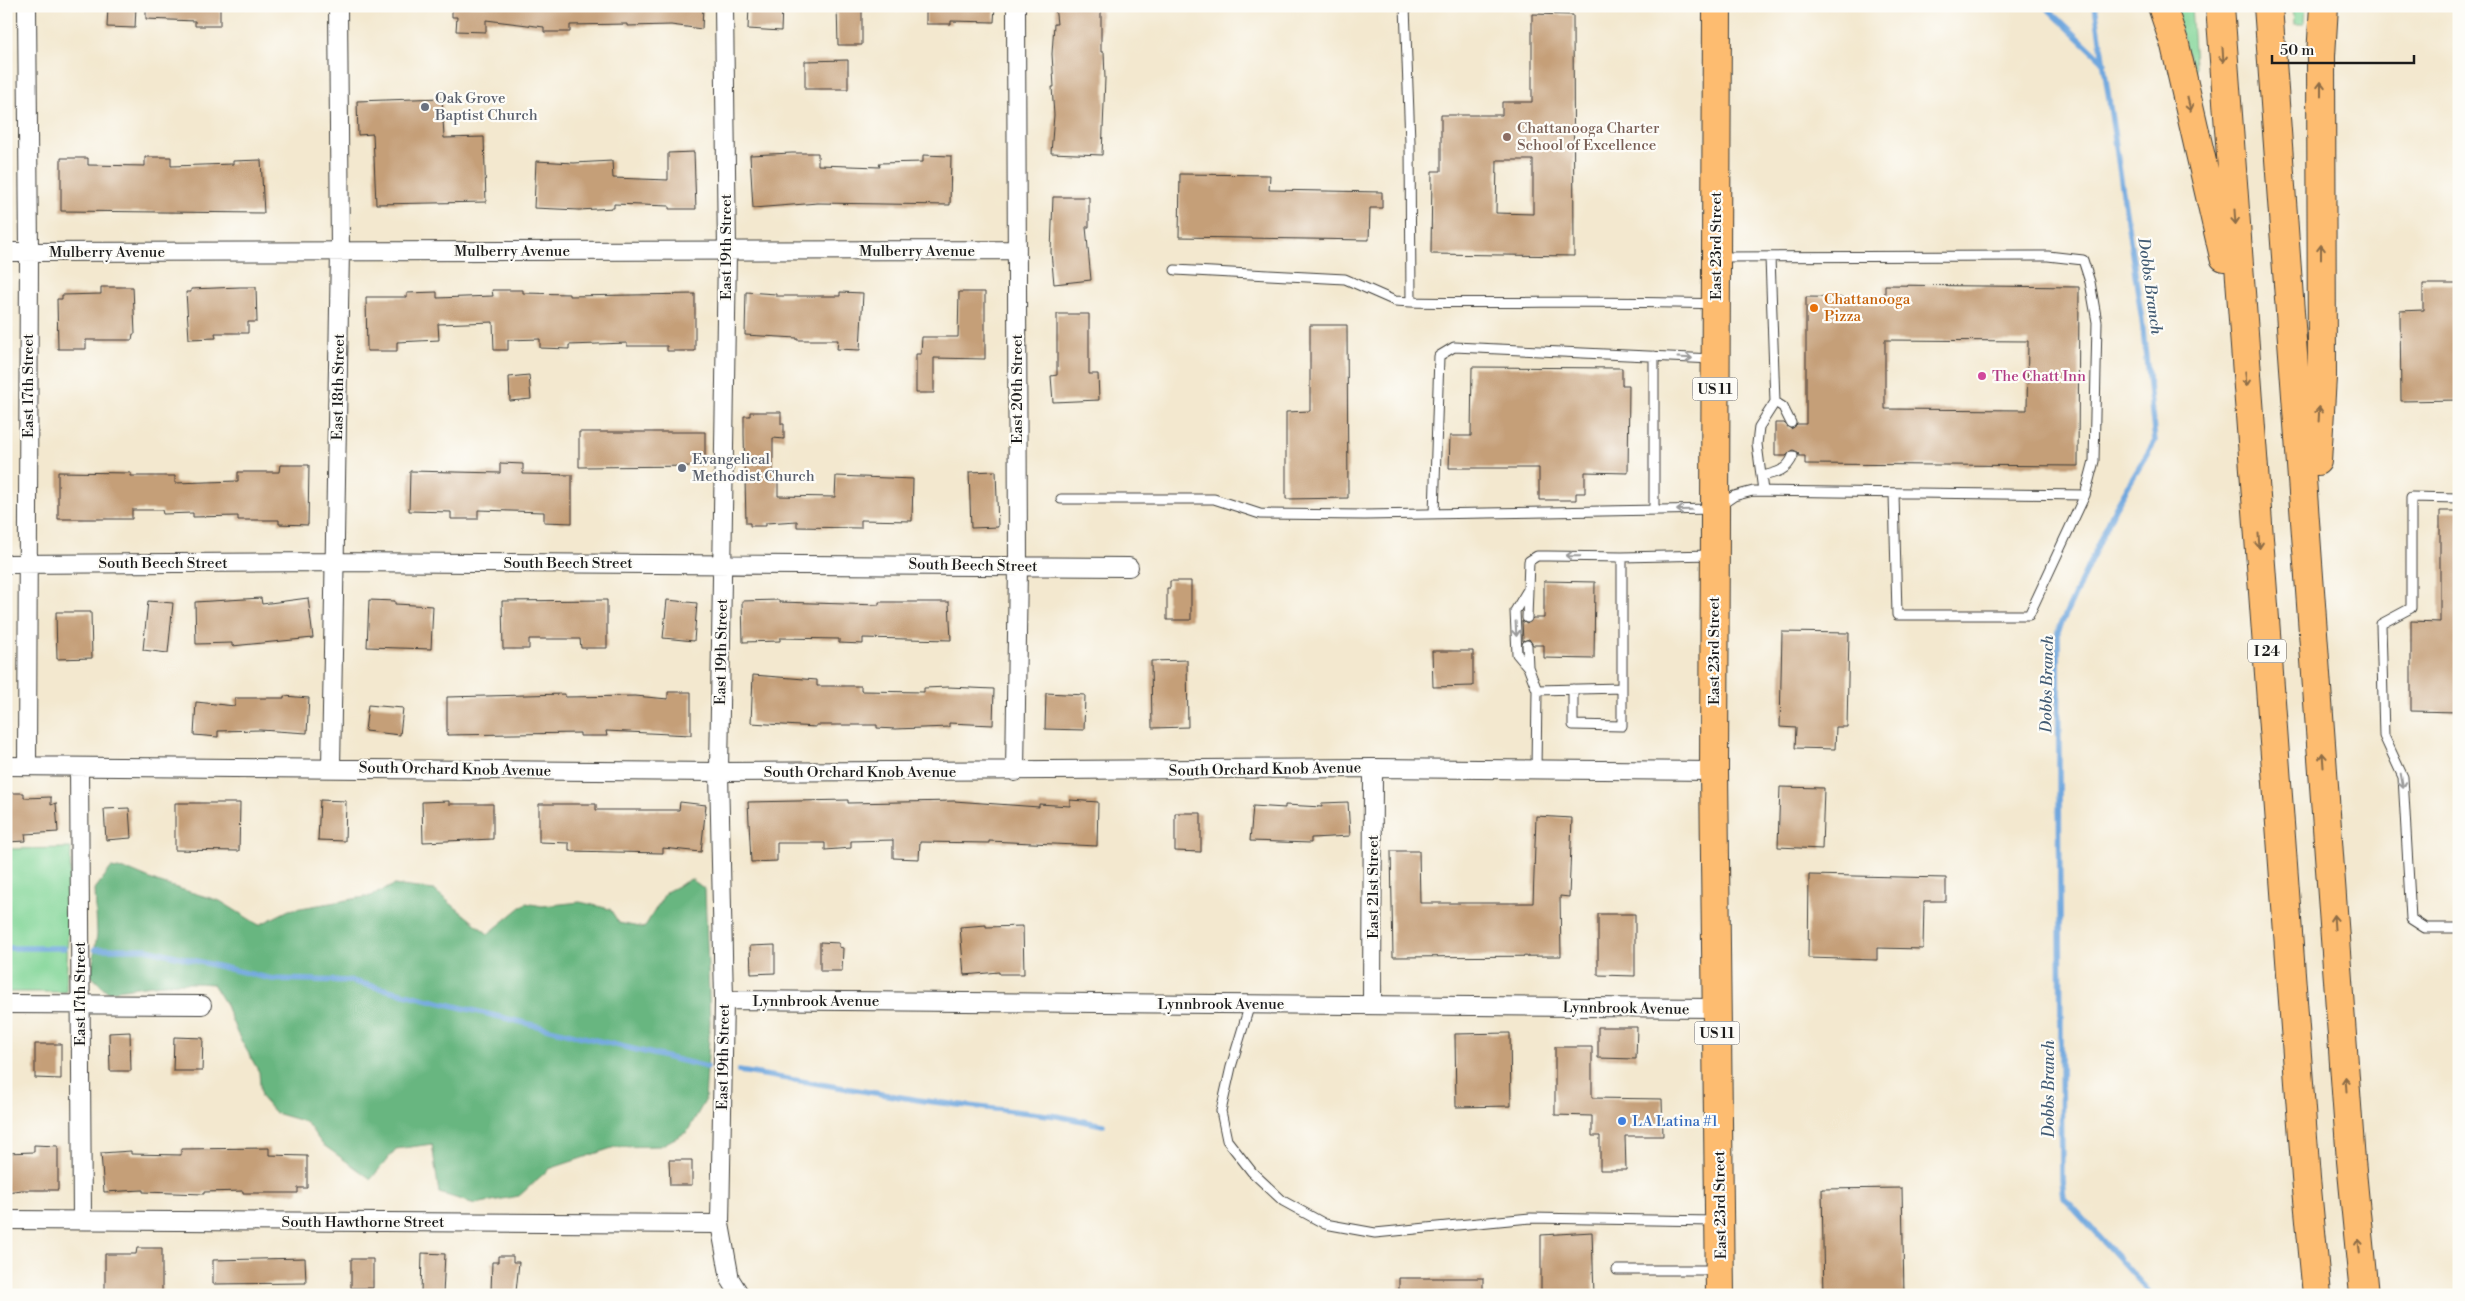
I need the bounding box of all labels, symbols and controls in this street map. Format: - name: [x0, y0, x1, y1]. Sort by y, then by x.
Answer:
- scale bar: [2272, 32, 2415, 64]
- text: 50 m: [2280, 41, 2314, 60]
- one-way arrow: [2219, 47, 2228, 63]
- one-way arrow: [2316, 81, 2326, 98]
- place label: Oak Grove Baptist Church: [434, 89, 538, 125]
- one-way arrow: [2185, 95, 2194, 111]
- marker: Oak Grove Baptist Church: [419, 101, 431, 113]
- place label: Chattanooga Charter School of Excellence: [1517, 119, 1660, 155]
- marker: Chattanooga Charter School of Excellence: [1501, 131, 1513, 143]
- street label: East 23rd Street: [1707, 191, 1726, 300]
- street label: East 19th Street: [717, 193, 736, 300]
- one-way arrow: [2230, 209, 2239, 225]
- water label: Dobbs Branch: [2133, 235, 2167, 336]
- street label: Mulberry Avenue: [454, 242, 570, 261]
- street label: Mulberry Avenue: [859, 242, 975, 261]
- street label: Mulberry Avenue: [49, 243, 165, 262]
- one-way arrow: [2316, 244, 2326, 260]
- place label: Chattanooga Pizza: [1824, 290, 1911, 326]
- marker: Chattanooga Pizza: [1808, 302, 1820, 314]
- street label: East 17th Street: [19, 333, 38, 438]
- street label: East 18th Street: [328, 333, 349, 441]
- street label: East 20th Street: [1008, 333, 1027, 444]
- one-way arrow: [1676, 353, 1693, 363]
- place label: The Chatt Inn: [1992, 367, 2086, 386]
- marker: The Chatt Inn: [1976, 370, 1988, 382]
- one-way arrow: [2242, 371, 2251, 387]
- road number: US 11: [1692, 378, 1738, 400]
- one-way arrow: [2315, 406, 2324, 422]
- place label: Evangelical Methodist Church: [692, 450, 815, 486]
- marker: Evangelical Methodist Church: [676, 462, 688, 474]
- one-way arrow: [1677, 505, 1693, 515]
- one-way arrow: [2254, 533, 2264, 549]
- one-way arrow: [1566, 551, 1582, 561]
- street label: South Beech Street: [98, 554, 228, 573]
- street label: South Beech Street: [503, 554, 633, 573]
- street label: South Beech Street: [908, 555, 1038, 576]
- street label: East 23rd Street: [1705, 596, 1724, 705]
- street label: East 19th Street: [711, 598, 732, 705]
- one-way arrow: [1511, 621, 1521, 637]
- water label: Dobbs Branch: [2036, 635, 2058, 734]
- road number: I 24: [2248, 640, 2286, 662]
- one-way arrow: [2319, 752, 2328, 768]
- street label: South Orchard Knob Avenue: [359, 758, 551, 781]
- street label: South Orchard Knob Avenue: [1169, 758, 1361, 781]
- street label: South Orchard Knob Avenue: [764, 763, 956, 782]
- one-way arrow: [2397, 773, 2407, 789]
- street label: East 21st Street: [1364, 834, 1383, 939]
- one-way arrow: [2330, 914, 2339, 930]
- street label: East 17th Street: [71, 941, 90, 1046]
- street label: Lynnbrook Avenue: [753, 992, 879, 1011]
- street label: Lynnbrook Avenue: [1158, 995, 1284, 1014]
- street label: Lynnbrook Avenue: [1562, 998, 1690, 1019]
- street label: East 19th Street: [713, 1003, 734, 1110]
- road number: US 11: [1694, 1021, 1740, 1044]
- water label: Dobbs Branch: [2039, 1040, 2059, 1139]
- one-way arrow: [2341, 1077, 2350, 1093]
- place label: LA Latina #1: [1632, 1112, 1718, 1131]
- marker: LA Latina #1: [1616, 1115, 1628, 1127]
- street label: East 23rd Street: [1710, 1150, 1731, 1259]
- street label: South Hawthorne Street: [282, 1213, 445, 1232]
- one-way arrow: [2354, 1239, 2364, 1255]

